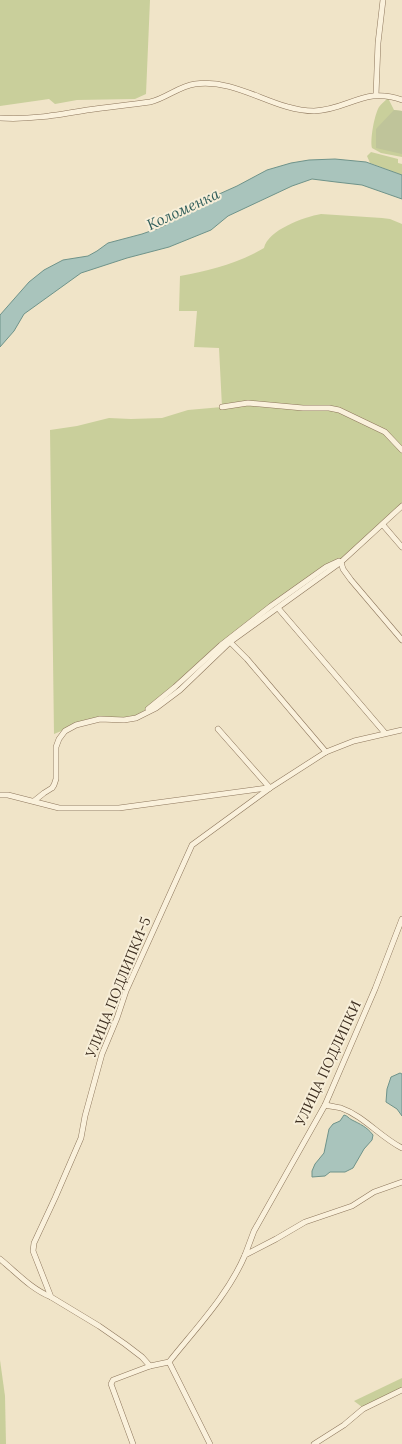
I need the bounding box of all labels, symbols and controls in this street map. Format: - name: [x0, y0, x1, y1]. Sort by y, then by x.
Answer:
- water label: Коломенка: [144, 184, 223, 234]
- street label: УЛИЦА ПОДЛИПКИ-5: [81, 914, 154, 1061]
- street label: УЛИЦА ПОДЛИПКИ: [291, 998, 365, 1129]

